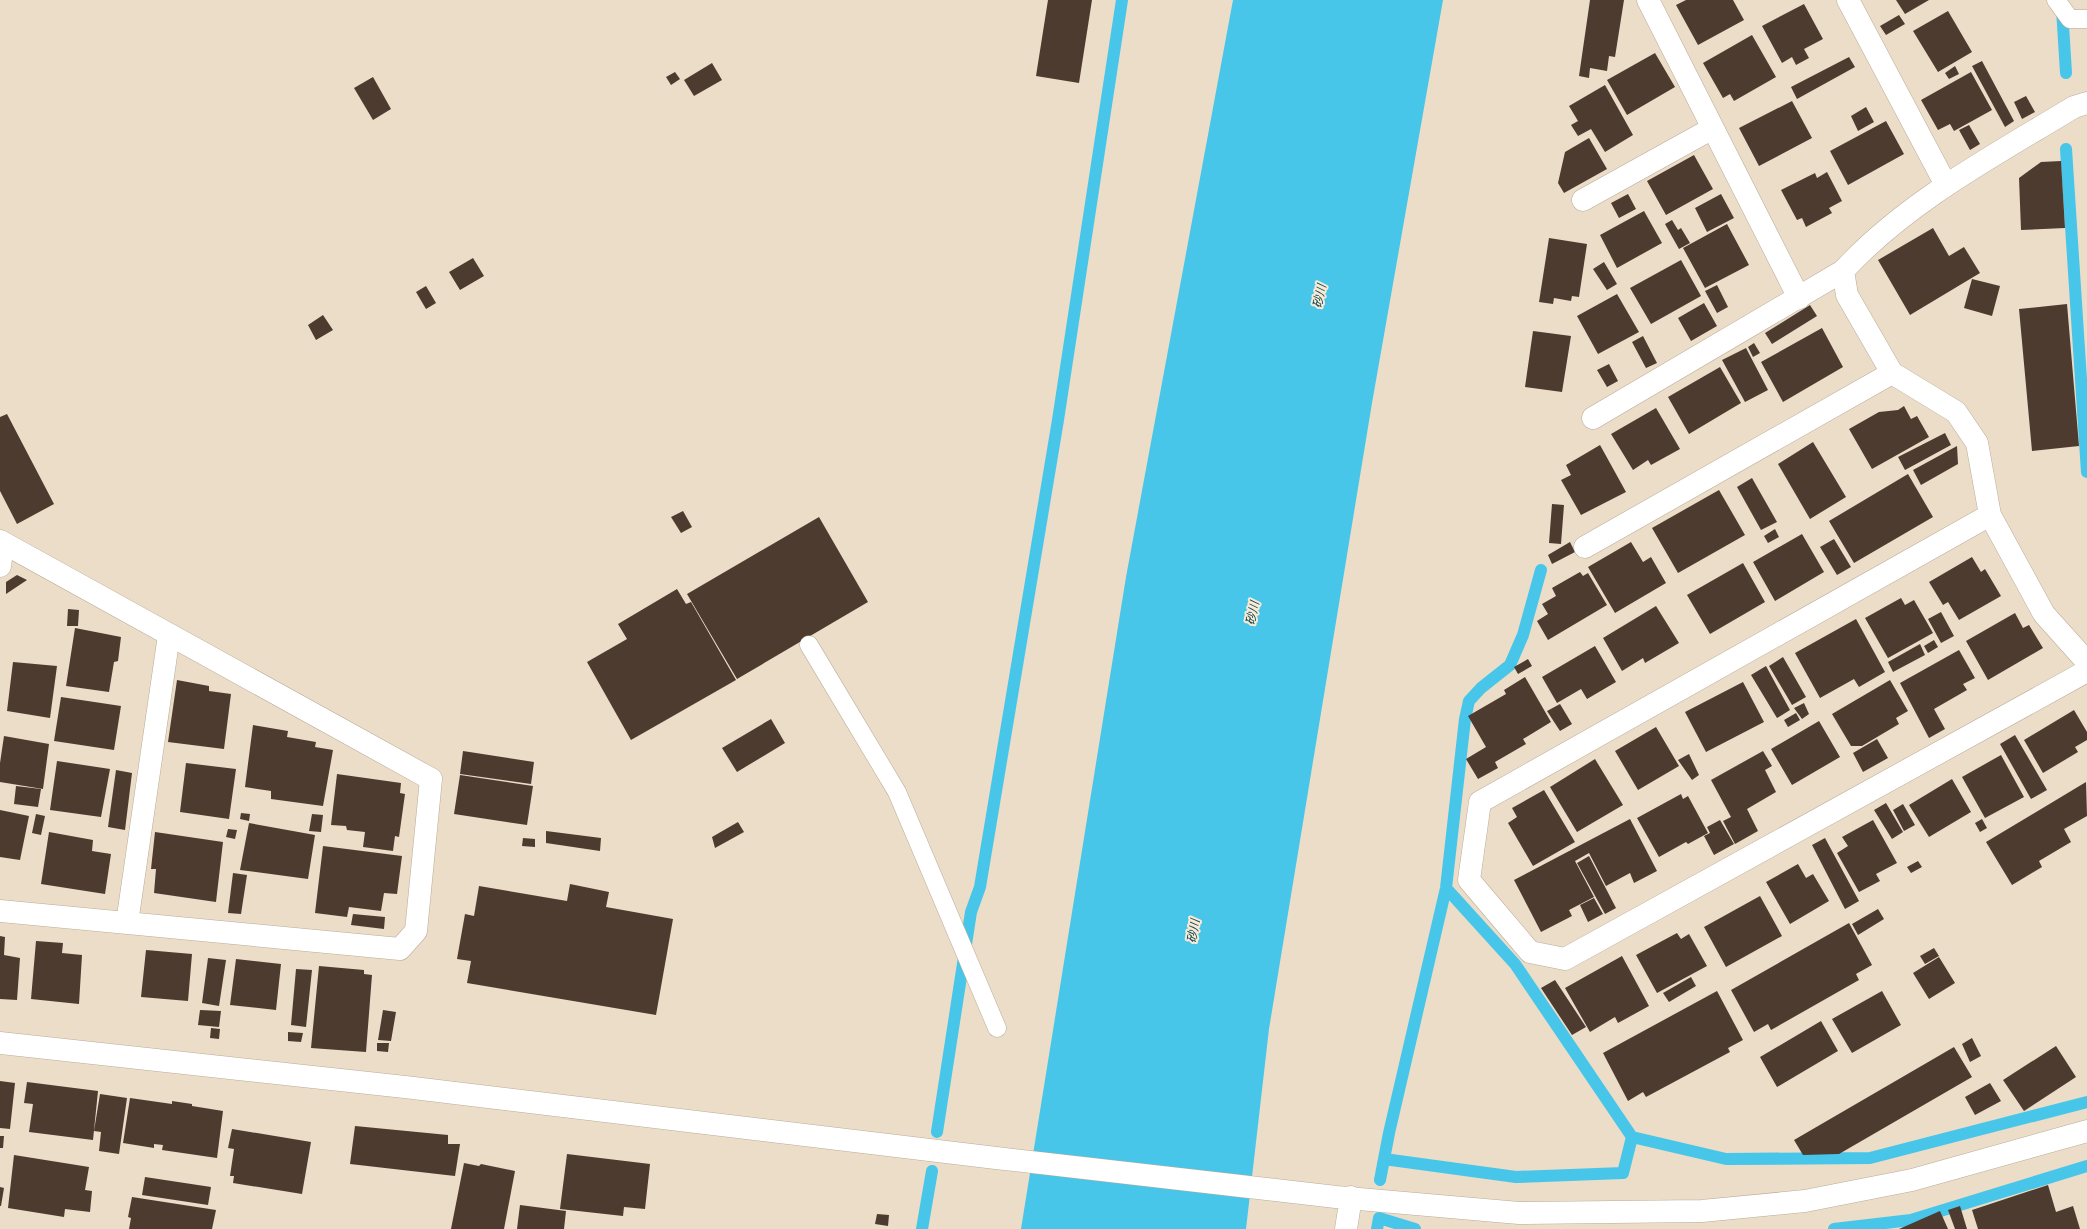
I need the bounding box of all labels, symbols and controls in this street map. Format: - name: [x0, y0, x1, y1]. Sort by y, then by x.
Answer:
- water label: 砂川: [1309, 281, 1329, 309]
- water label: 砂川: [1242, 598, 1262, 626]
- water label: 砂川: [1184, 916, 1203, 944]

